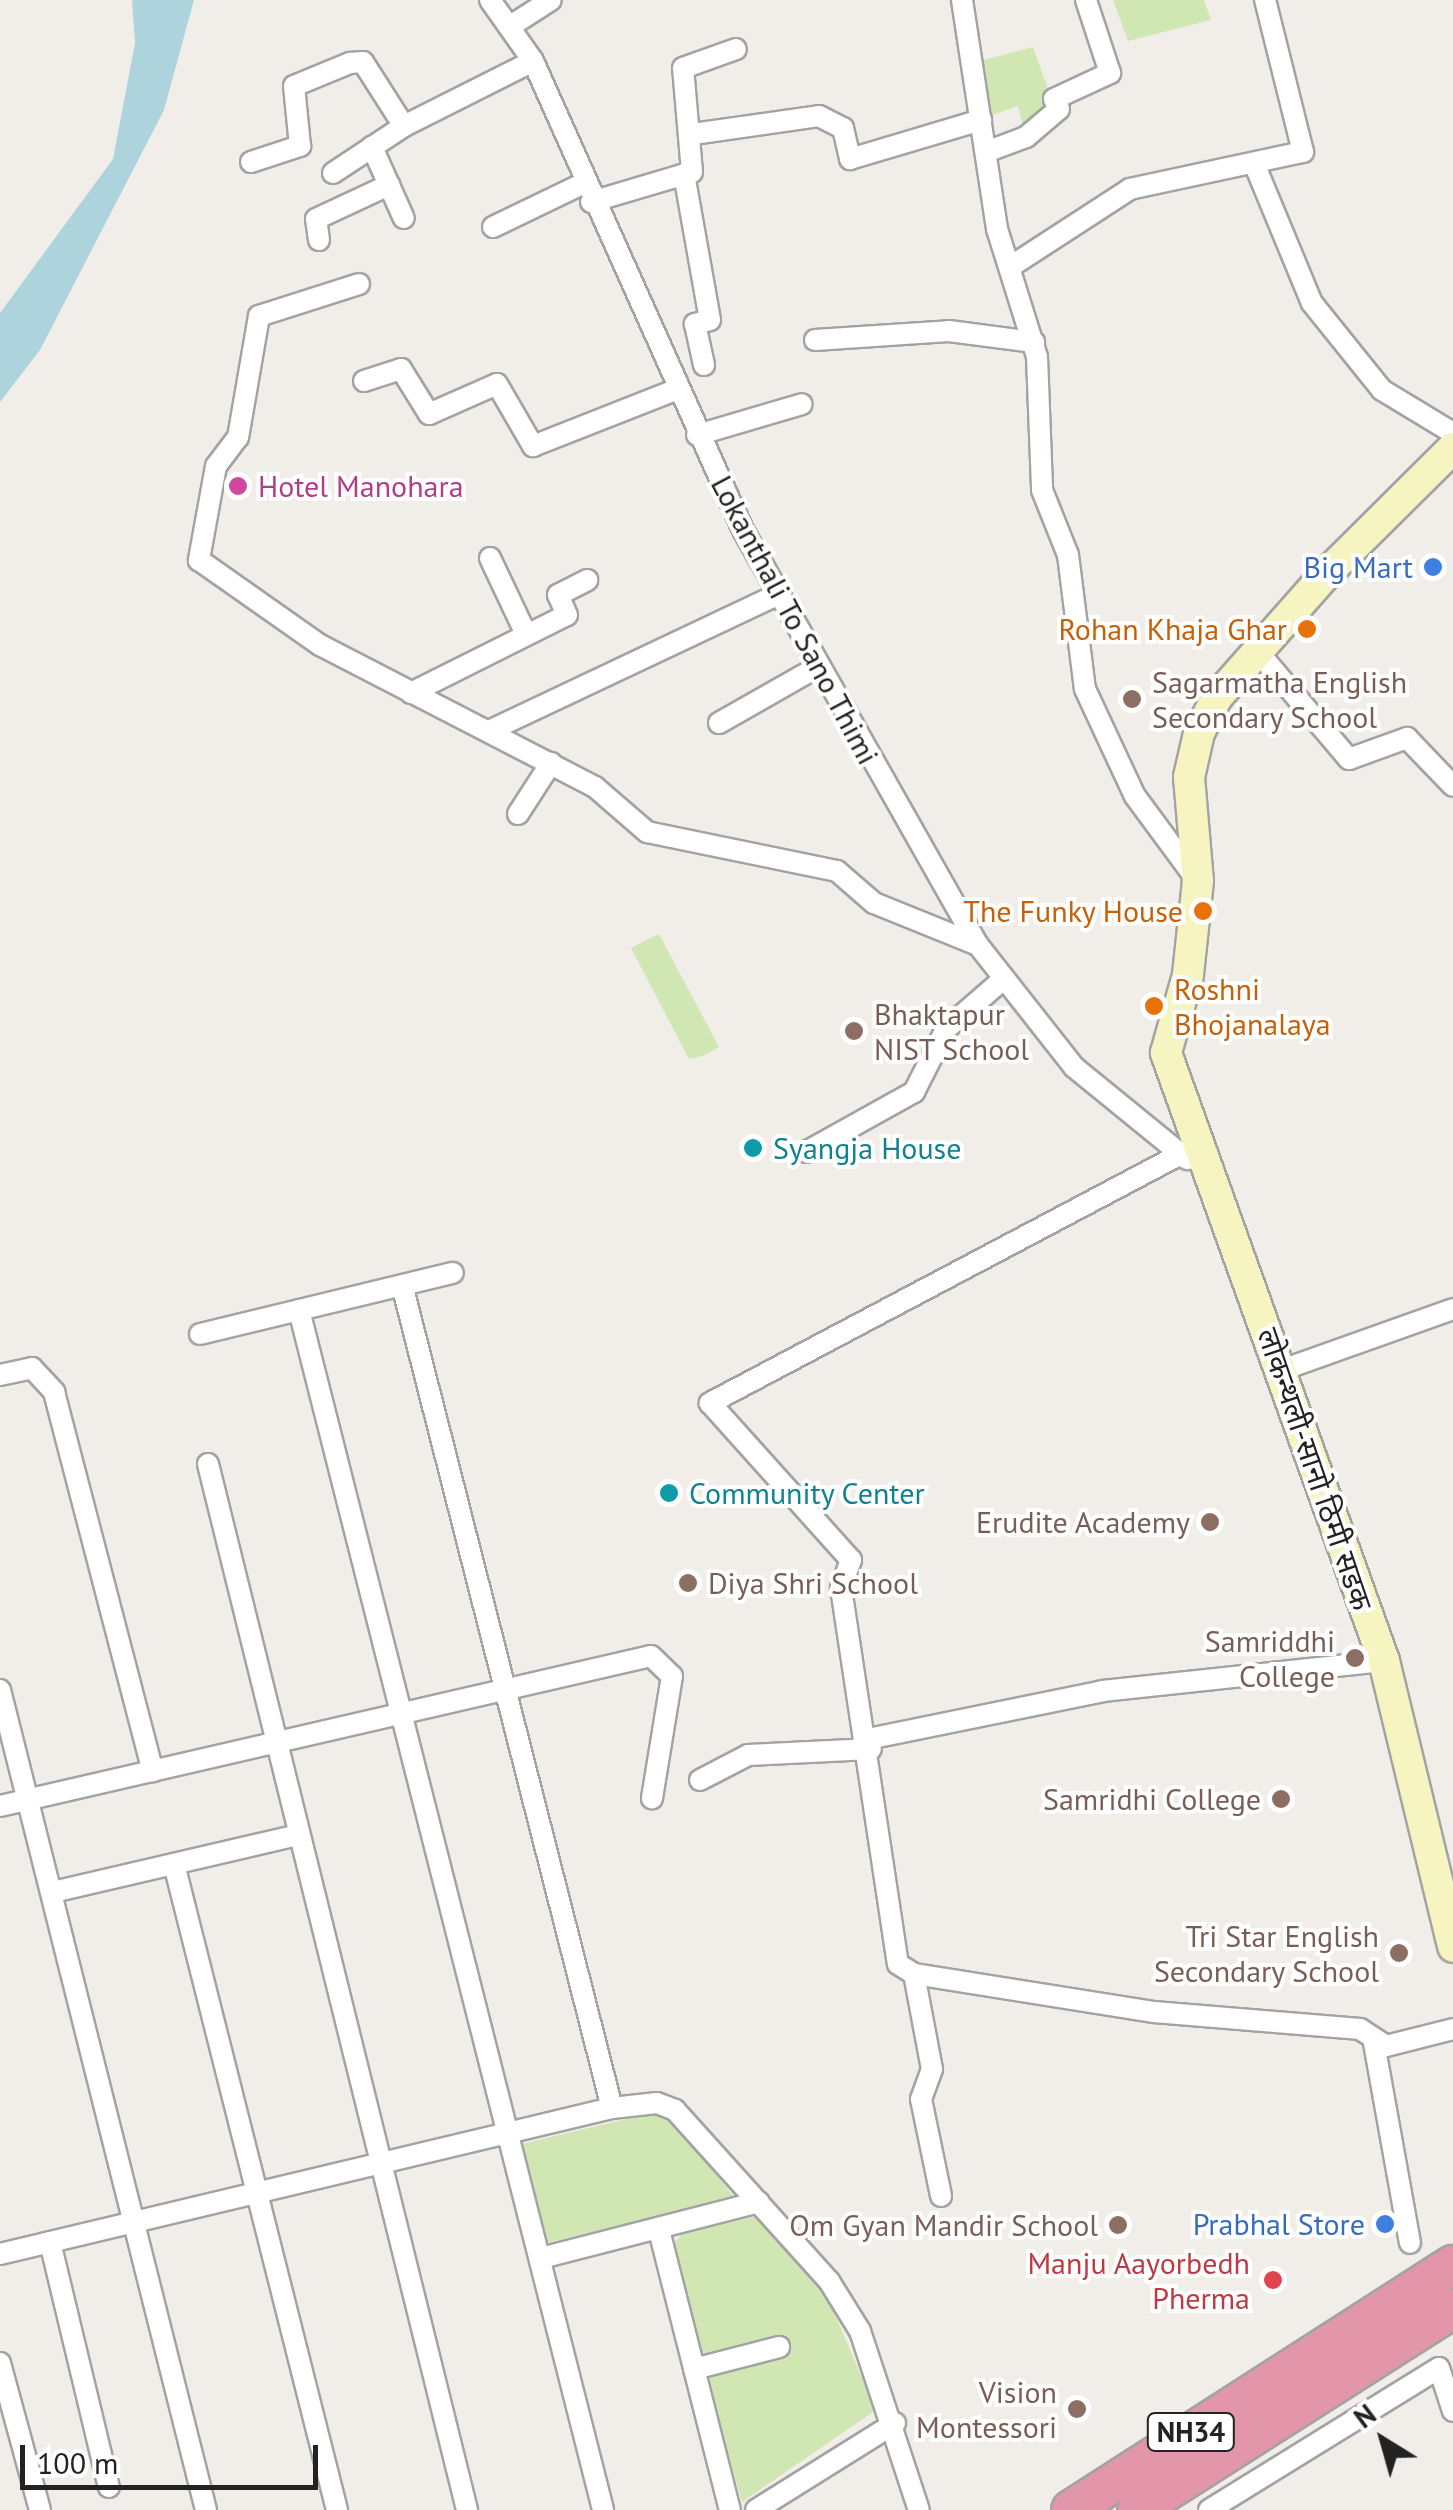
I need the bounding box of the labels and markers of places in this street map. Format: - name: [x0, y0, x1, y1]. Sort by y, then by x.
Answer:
- place label: Hotel Manohara: [258, 468, 464, 504]
- marker: Hotel Manohara: [227, 475, 249, 497]
- place label: Big Mart: [1303, 549, 1413, 585]
- marker: Big Mart: [1422, 556, 1444, 578]
- place label: Rohan Khaja Ghar: [1058, 611, 1287, 647]
- marker: Rohan Khaja Ghar: [1296, 618, 1318, 640]
- place label: Sagarmatha English Secondary School: [1152, 664, 1407, 734]
- marker: Sagarmatha English Secondary School: [1121, 688, 1143, 710]
- place label: The Funky House: [962, 893, 1183, 929]
- marker: The Funky House: [1192, 900, 1214, 922]
- place label: Roshni Bhojanalaya: [1174, 971, 1331, 1042]
- marker: Roshni Bhojanalaya: [1143, 995, 1165, 1017]
- place label: Bhaktapur NIST School: [874, 996, 1030, 1066]
- marker: Bhaktapur NIST School: [843, 1020, 865, 1042]
- place label: Syangja House: [773, 1130, 961, 1166]
- marker: Syangja House: [742, 1137, 764, 1159]
- place label: Community Center: [689, 1475, 926, 1511]
- marker: Community Center: [658, 1482, 680, 1504]
- place label: Erudite Academy: [975, 1504, 1190, 1540]
- marker: Erudite Academy: [1199, 1511, 1221, 1533]
- place label: Diya Shri School: [708, 1565, 918, 1601]
- marker: Diya Shri School: [677, 1572, 699, 1594]
- place label: Samriddhi College: [1205, 1623, 1335, 1694]
- marker: Samriddhi College: [1344, 1647, 1366, 1669]
- place label: Samridhi College: [1043, 1781, 1261, 1817]
- marker: Samridhi College: [1270, 1788, 1292, 1810]
- place label: Tri Star English Secondary School: [1153, 1918, 1379, 1988]
- marker: Tri Star English Secondary School: [1388, 1942, 1410, 1964]
- place label: Prabhal Store: [1193, 2206, 1365, 2242]
- place label: Om Gyan Mandir School: [789, 2207, 1098, 2243]
- marker: Prabhal Store: [1374, 2213, 1396, 2235]
- marker: Om Gyan Mandir School: [1107, 2214, 1129, 2236]
- place label: Manju Aayorbedh Pherma: [1026, 2245, 1250, 2316]
- marker: Manju Aayorbedh Pherma: [1260, 2267, 1286, 2293]
- place label: Vision Montessori: [916, 2374, 1057, 2444]
- marker: Vision Montessori: [1066, 2398, 1088, 2420]

